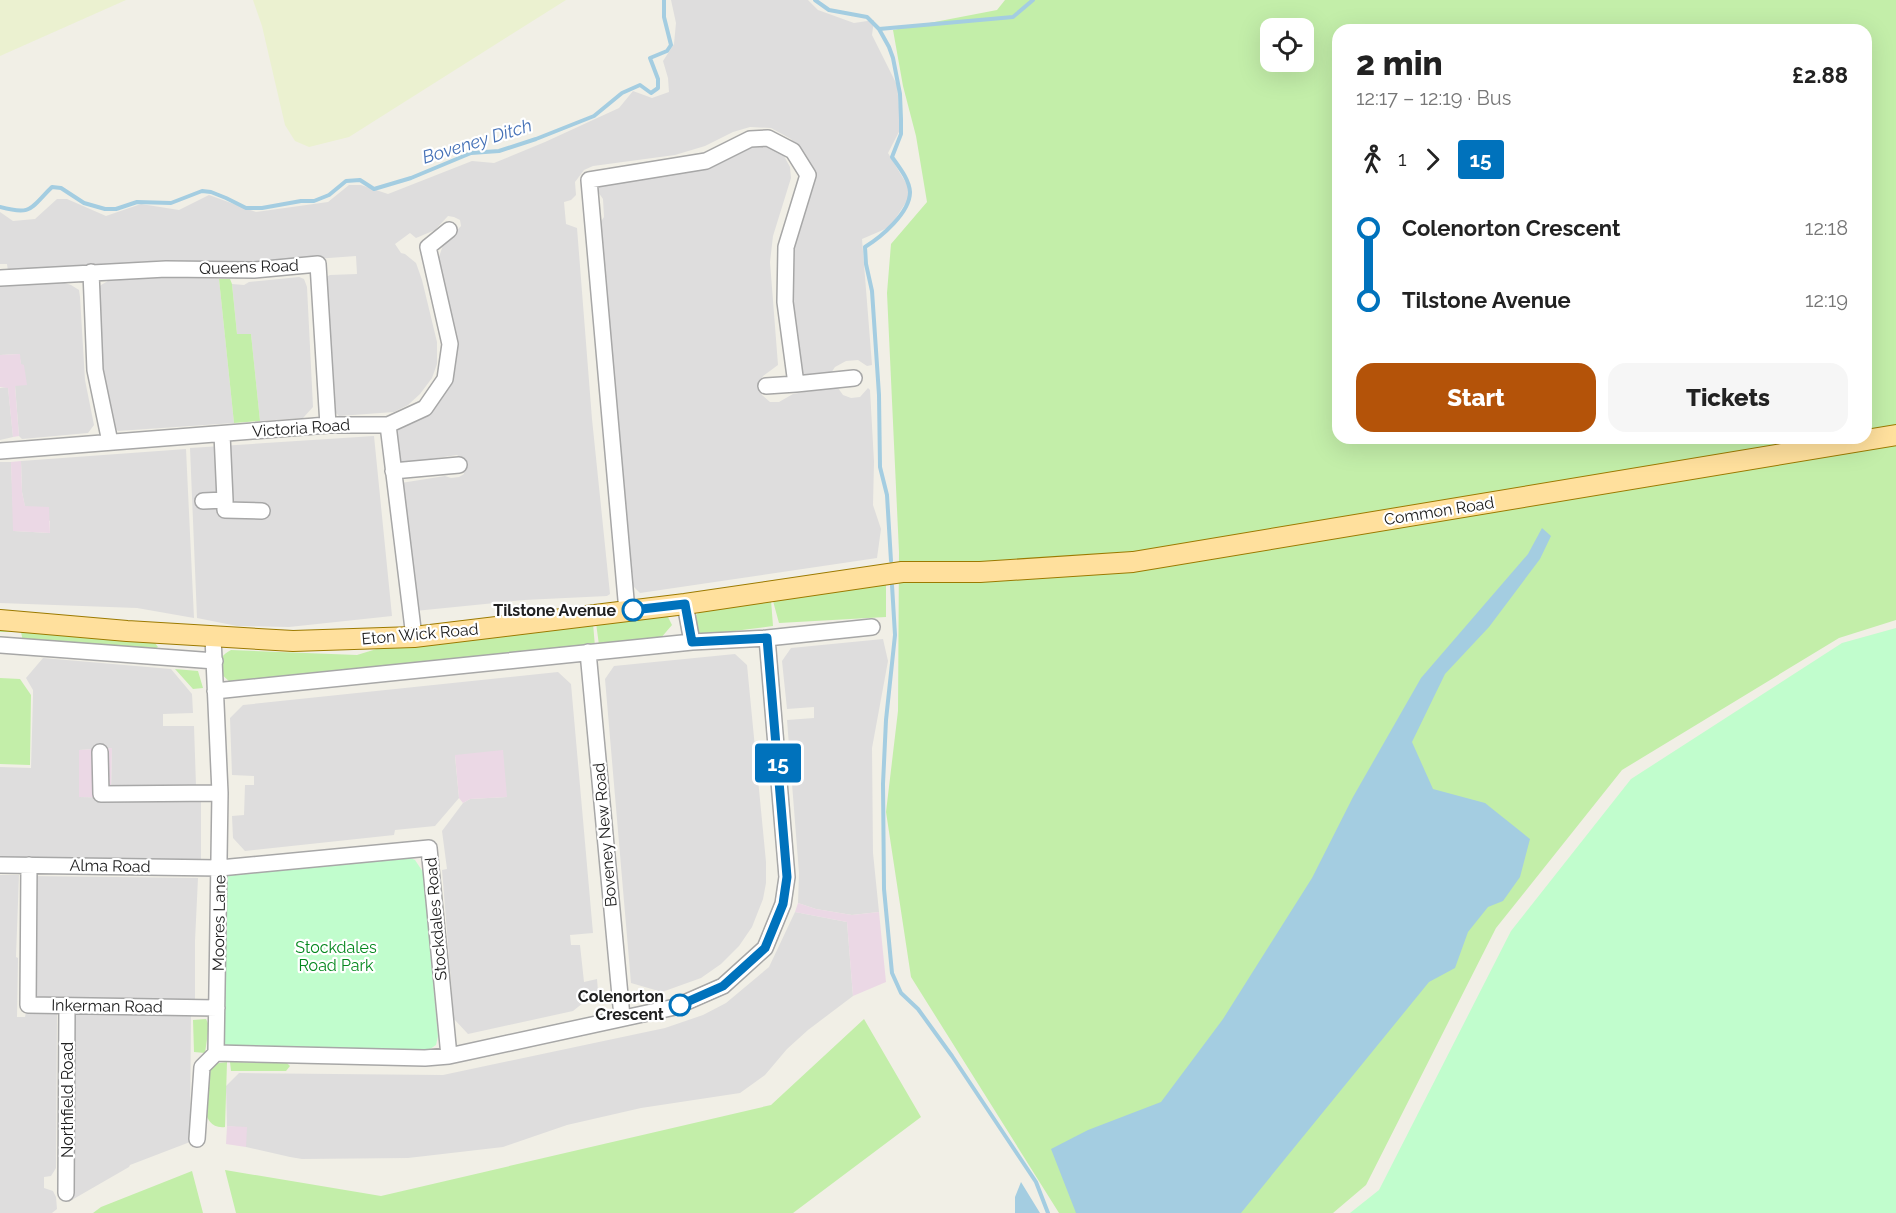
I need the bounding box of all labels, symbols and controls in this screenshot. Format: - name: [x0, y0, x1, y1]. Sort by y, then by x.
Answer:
- map controls: [1260, 18, 1314, 72]
- button: locate: [1260, 18, 1314, 72]
- text: 2 min: [1356, 44, 1443, 83]
- text: £2.88: [1792, 62, 1848, 88]
- text: 12:17 – 12:19 · Bus: [1356, 86, 1511, 110]
- water label: Boveney Ditch: [420, 114, 534, 168]
- icon: walk: [1356, 143, 1389, 176]
- icon: forward: [1416, 143, 1449, 176]
- text: 1: [1398, 147, 1407, 171]
- text: 15: [1470, 147, 1492, 172]
- text: Colenorton Crescent: [1402, 215, 1621, 241]
- text: 12:18: [1805, 216, 1848, 240]
- street label: Queens Road: [199, 256, 299, 278]
- text: Tilstone Avenue: [1402, 287, 1571, 313]
- text: 12:19: [1805, 288, 1848, 312]
- button: Start: [1356, 363, 1596, 432]
- button: Tickets: [1608, 363, 1848, 432]
- street label: Victoria Road: [251, 415, 351, 441]
- street label: Common Road: [1383, 493, 1495, 529]
- marker: Tilstone Avenue: [622, 599, 644, 621]
- place label: Tilstone Avenue: [493, 601, 616, 620]
- street label: Eton Wick Road: [361, 619, 479, 649]
- line badge: 15: [751, 744, 805, 783]
- text: 15: [767, 751, 789, 776]
- street label: Boveney New Road: [589, 762, 621, 908]
- street label: Alma Road: [69, 856, 151, 876]
- street label: Stockdales Road: [421, 856, 451, 981]
- street label: Moores Lane: [209, 875, 229, 971]
- park label: Stockdales Road Park: [295, 938, 377, 975]
- place label: Colenorton Crescent: [578, 987, 664, 1024]
- marker: Colenorton Crescent: [669, 994, 691, 1016]
- street label: Inkerman Road: [51, 996, 163, 1016]
- street label: Northfield Road: [58, 1042, 77, 1158]

